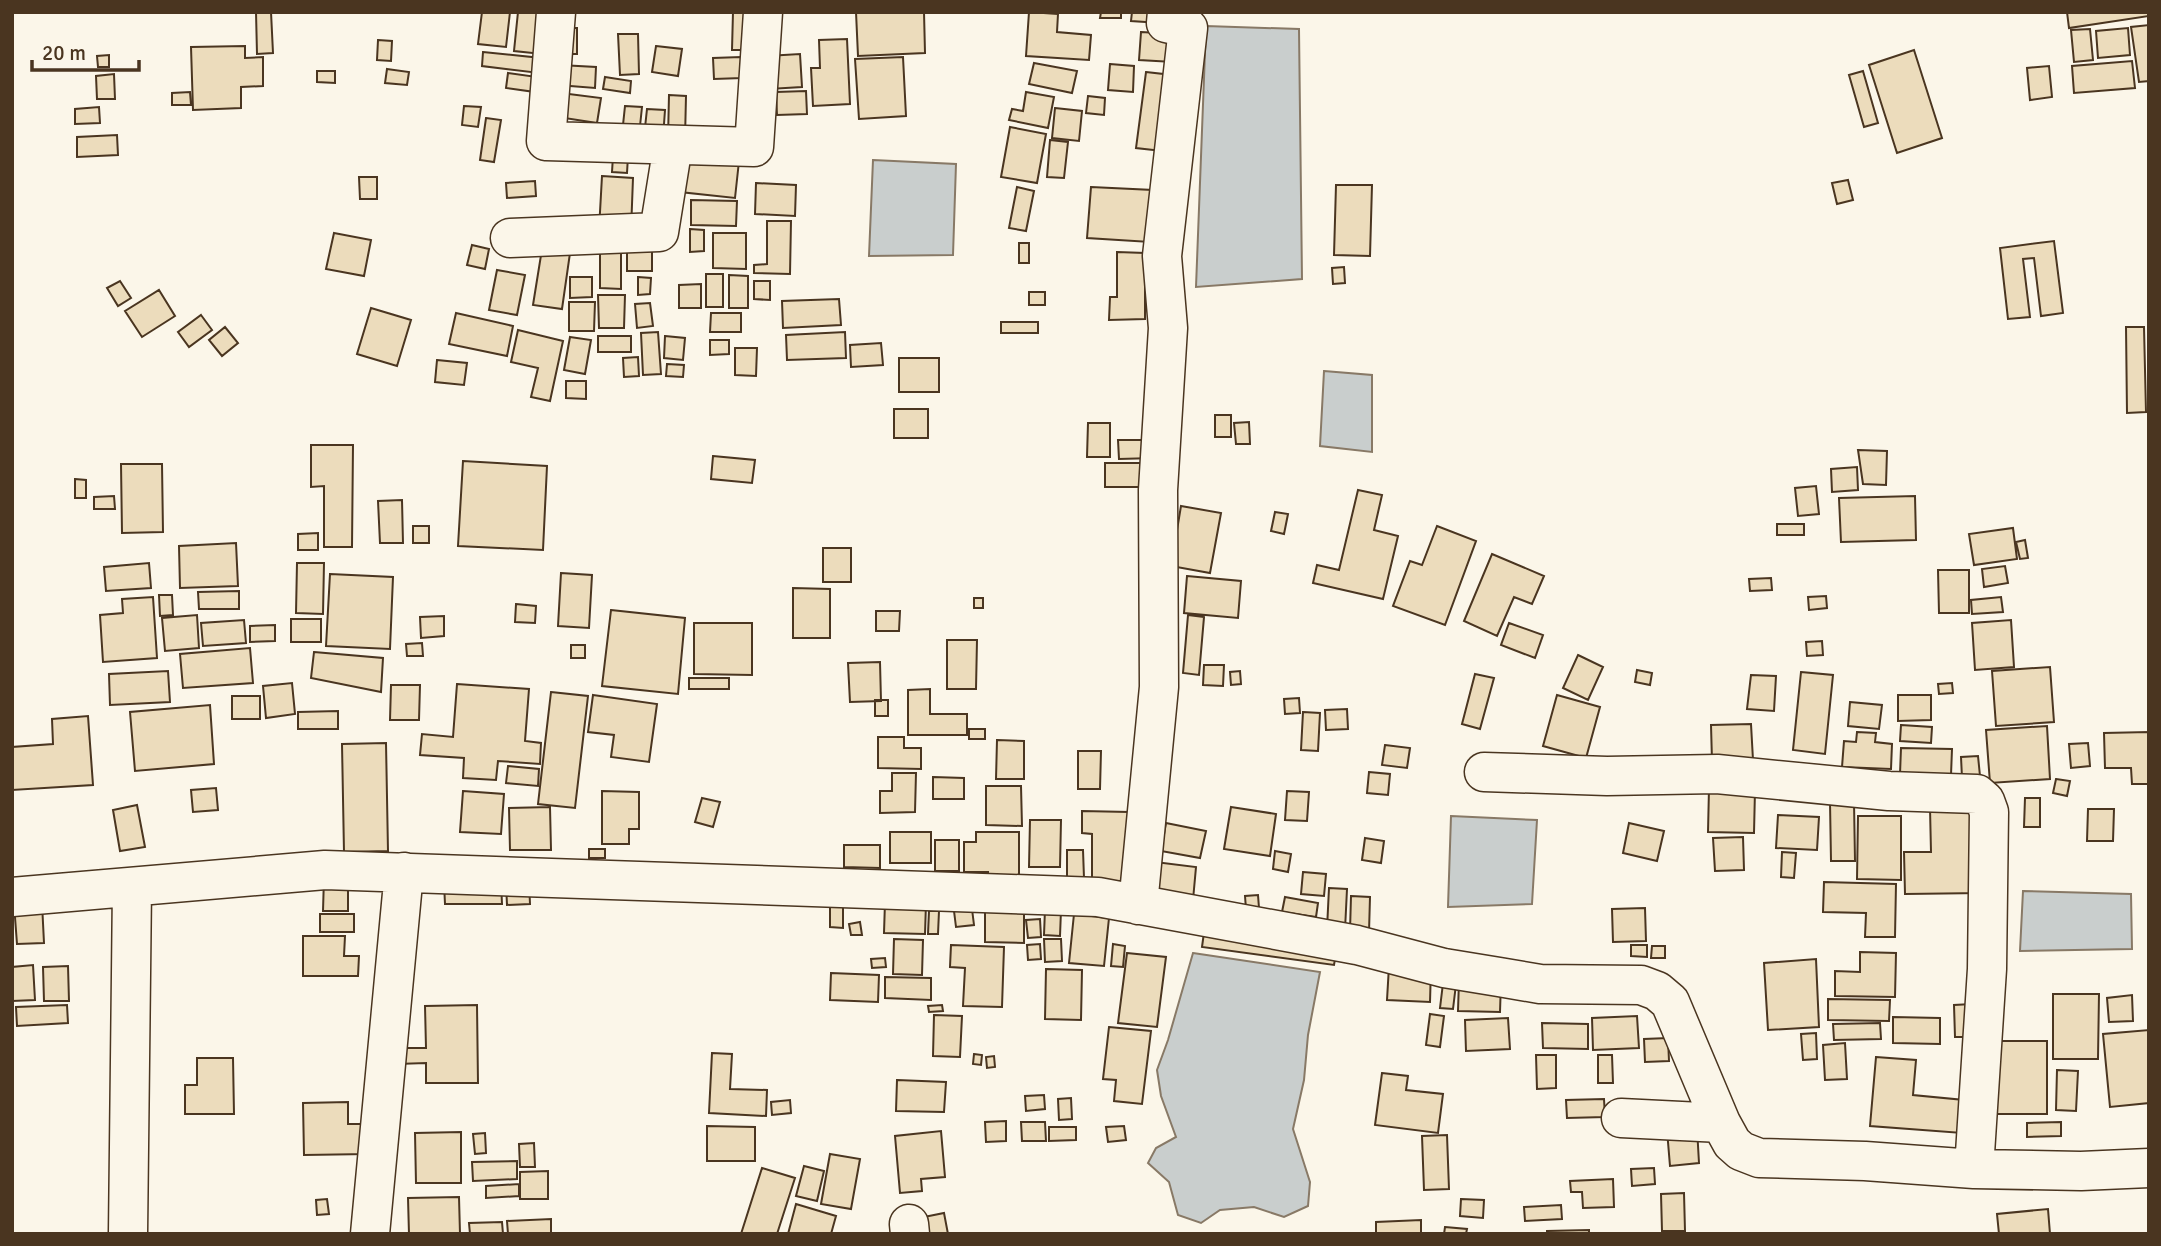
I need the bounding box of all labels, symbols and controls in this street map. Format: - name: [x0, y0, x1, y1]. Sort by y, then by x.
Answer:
- scale bar: [32, 28, 138, 72]
- text: 20 m: [42, 40, 86, 66]

